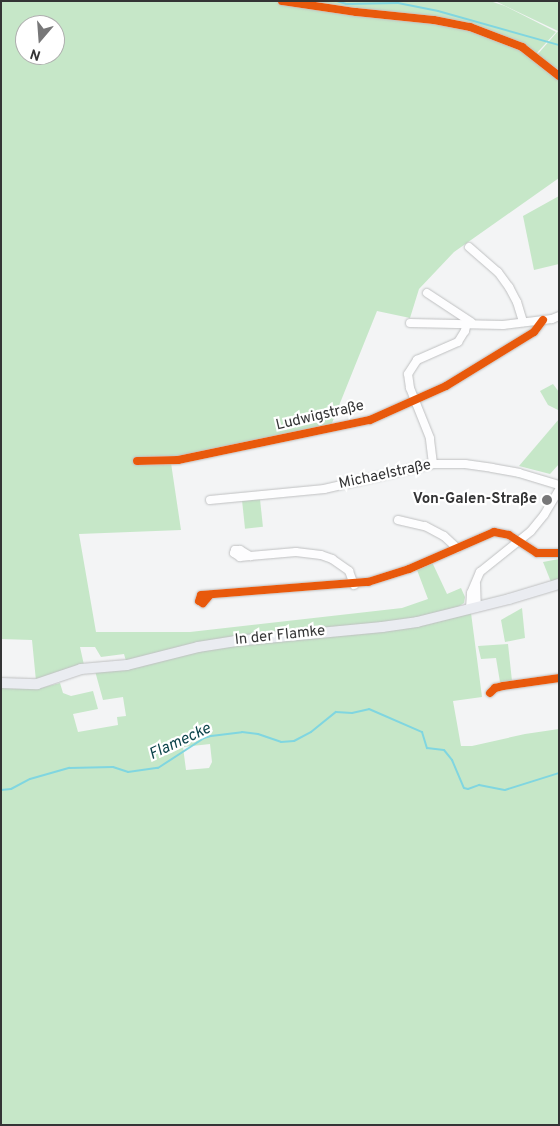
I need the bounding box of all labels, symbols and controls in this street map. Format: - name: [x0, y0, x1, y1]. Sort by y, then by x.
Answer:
- north arrow: [15, 15, 65, 65]
- text: N: [28, 44, 43, 63]
- street label: Ludwigstraße: [274, 397, 366, 435]
- street label: Michaelstraße: [337, 456, 433, 494]
- place label: Von-Galen-Straße: [413, 491, 537, 509]
- marker: Von-Galen-Straße: [541, 494, 553, 506]
- street label: In der Flamke: [234, 622, 326, 650]
- water label: Flamecke: [146, 719, 214, 765]

